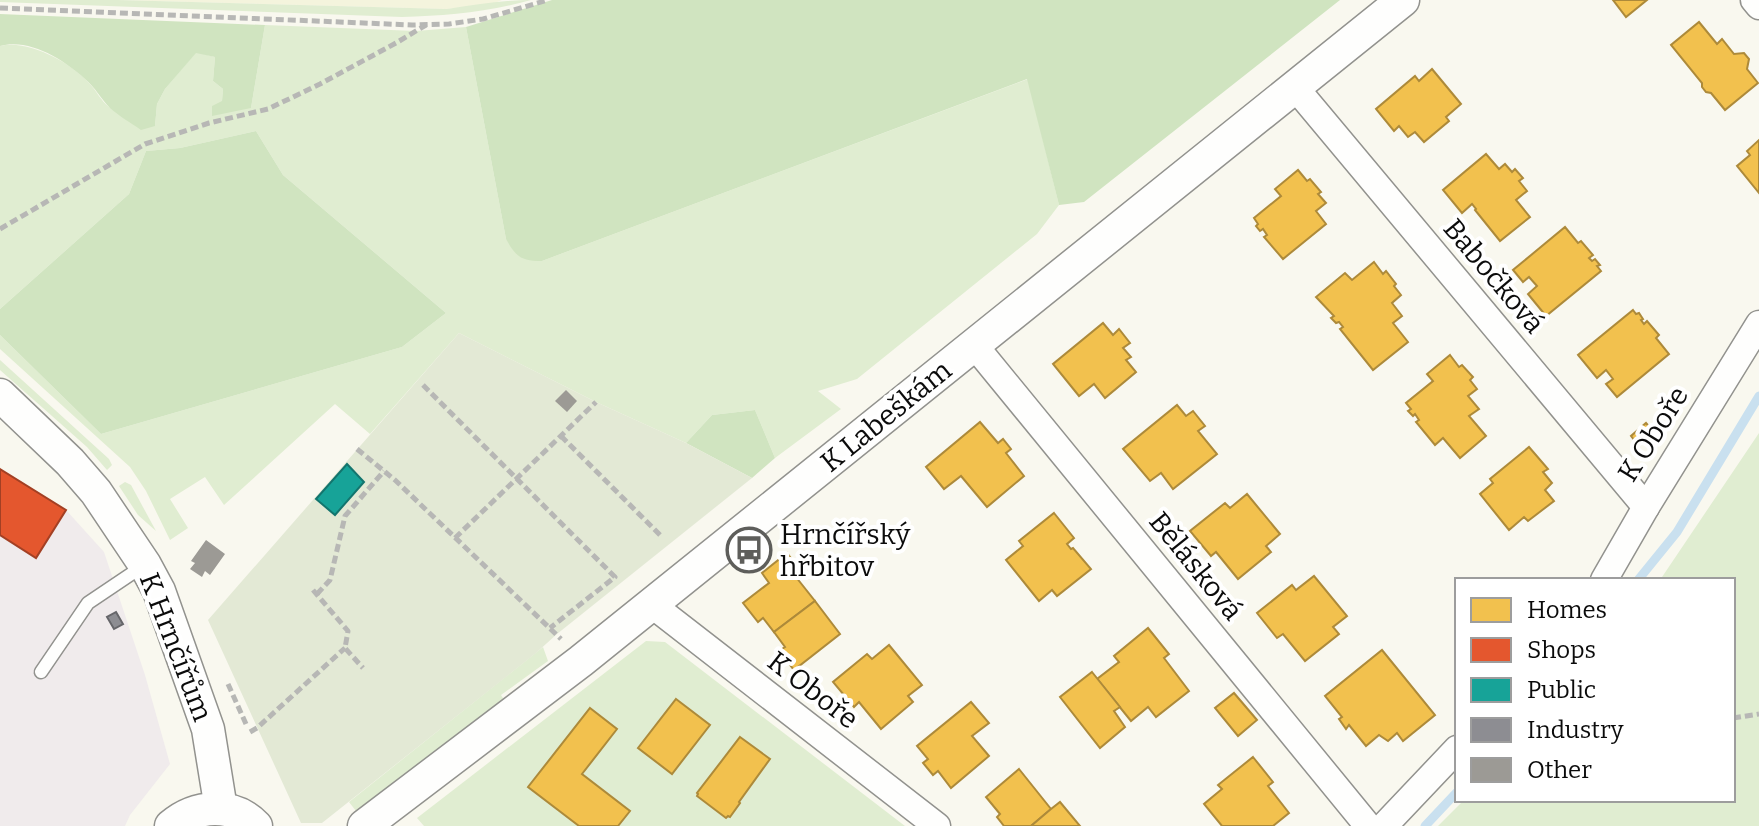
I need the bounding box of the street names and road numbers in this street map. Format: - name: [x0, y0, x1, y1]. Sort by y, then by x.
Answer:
- street label: Babočková: [1437, 212, 1551, 340]
- street label: K Labeškám: [814, 353, 958, 479]
- street label: K Oboře: [1611, 381, 1695, 487]
- street label: Bělásková: [1142, 505, 1250, 627]
- street label: K Hrnčířům: [133, 568, 219, 726]
- street label: K Oboře: [761, 645, 865, 735]

